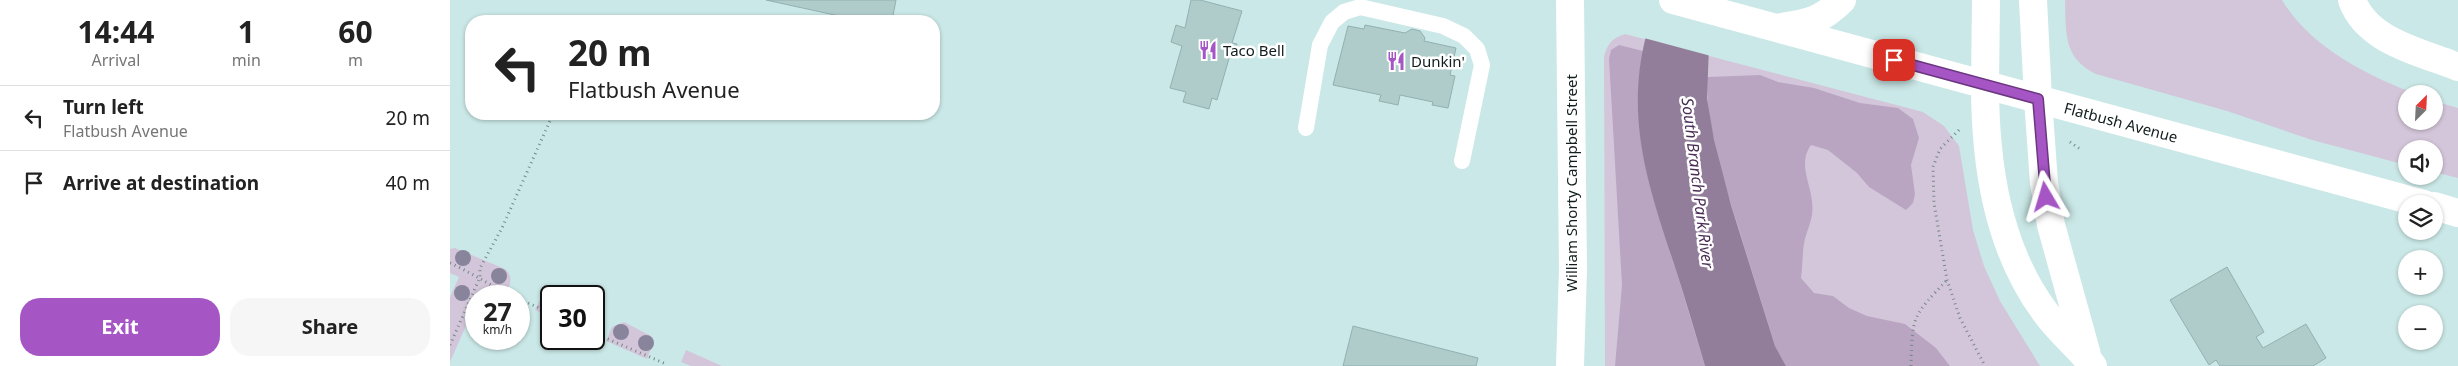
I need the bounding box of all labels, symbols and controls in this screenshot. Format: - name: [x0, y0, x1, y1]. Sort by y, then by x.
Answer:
- text: 14:44: [77, 11, 154, 52]
- text: 1: [238, 11, 255, 52]
- text: 60: [338, 11, 373, 52]
- text: 20 m: [568, 29, 651, 76]
- icon: left: [485, 35, 550, 100]
- restaurant icon: Taco Bell: [1197, 39, 1219, 61]
- pin: [1873, 39, 1915, 81]
- place label: Taco Bell: [1223, 40, 1285, 60]
- icon: arrive: [1880, 46, 1908, 74]
- text: Arrival: [92, 49, 140, 71]
- text: min: [232, 49, 261, 71]
- text: m: [348, 49, 363, 71]
- restaurant icon: Dunkin': [1385, 50, 1407, 72]
- place label: Dunkin': [1411, 51, 1465, 71]
- street label: William Shorty Campbell Street: [1561, 73, 1581, 292]
- text: Flatbush Avenue: [568, 74, 740, 104]
- north arrow: [2398, 85, 2442, 130]
- map controls: [2398, 85, 2443, 350]
- text: Turn left: [63, 94, 144, 120]
- water label: South Branch Park River: [1677, 97, 1719, 270]
- street label: Flatbush Avenue: [2062, 97, 2180, 147]
- icon: left: [20, 104, 48, 132]
- text: 20 m: [386, 105, 430, 131]
- text: Flatbush Avenue: [63, 120, 188, 142]
- button: sound: [2398, 140, 2443, 185]
- icon: arrive: [20, 169, 48, 197]
- text: Arrive at destination: [63, 170, 259, 196]
- text: 40 m: [386, 170, 430, 196]
- position arrow: [2019, 170, 2071, 222]
- button: layers: [2398, 195, 2443, 240]
- button: +: [2398, 250, 2443, 295]
- speed limit sign: 30: [540, 285, 605, 350]
- text: 27: [483, 294, 512, 328]
- button: Exit: [20, 298, 220, 356]
- button: Share: [230, 298, 430, 356]
- button: −: [2398, 305, 2443, 350]
- text: km/h: [483, 321, 512, 338]

